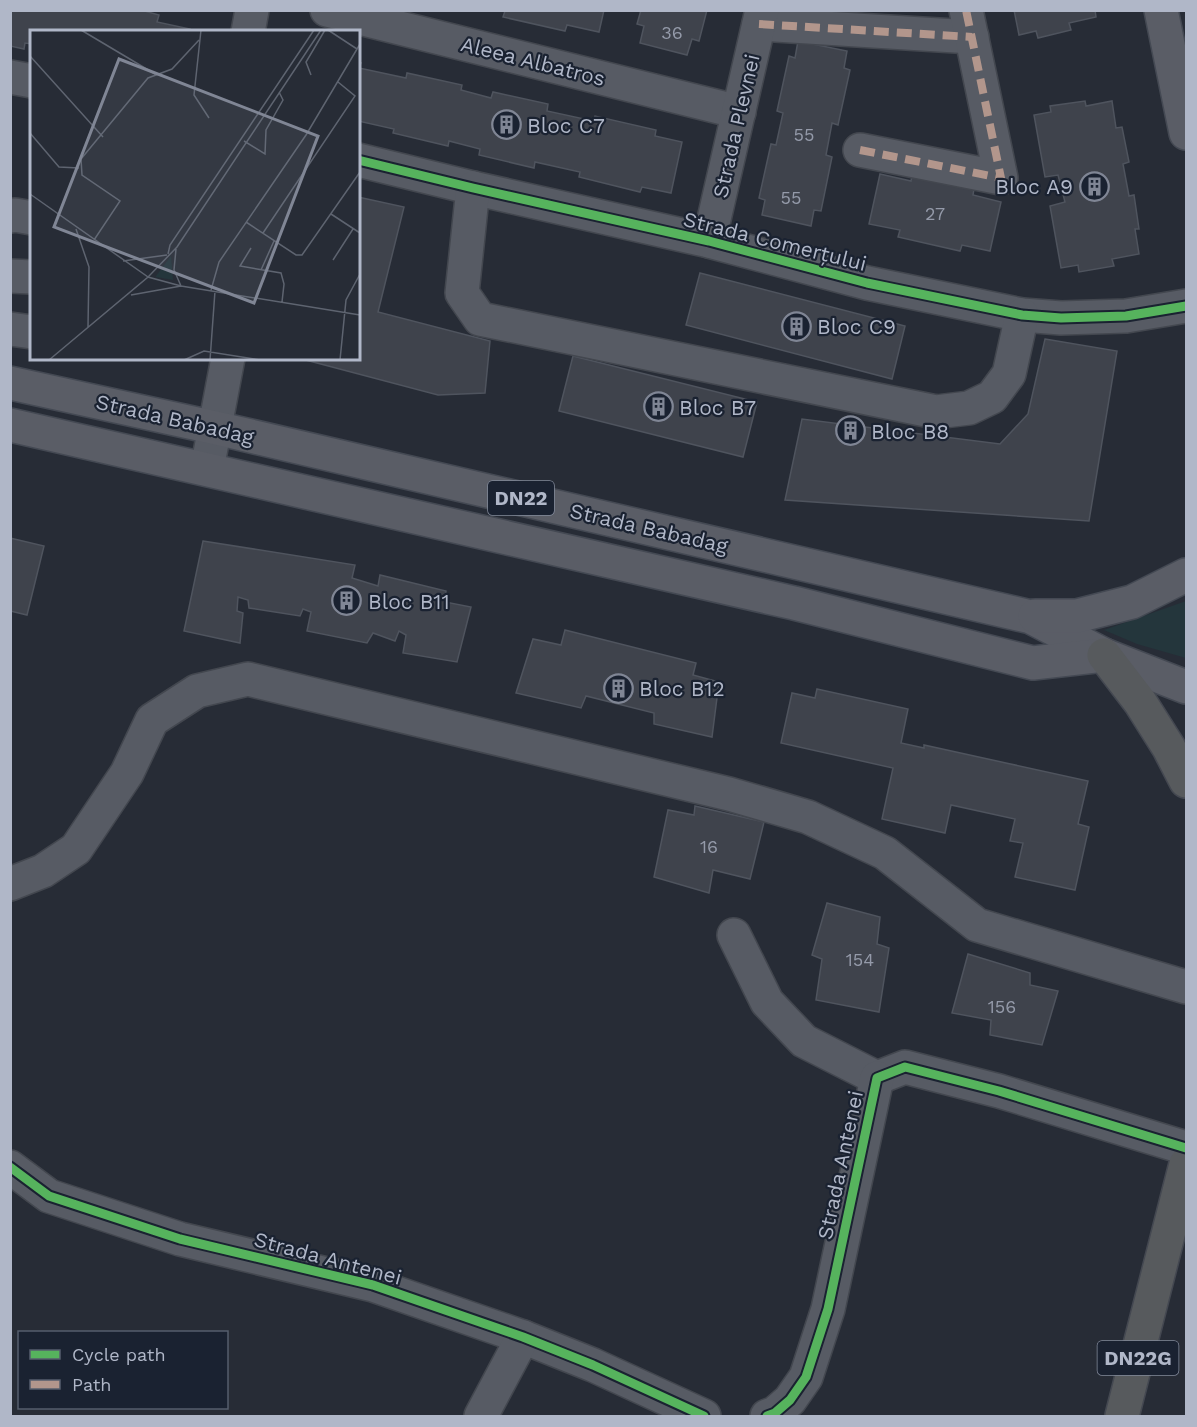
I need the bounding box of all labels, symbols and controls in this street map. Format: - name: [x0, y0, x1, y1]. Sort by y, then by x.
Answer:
- house number: 36: [661, 22, 683, 43]
- inset map: [30, 30, 360, 360]
- street label: Aleea Albatros: [458, 31, 608, 91]
- street label: Strada Plevnei: [707, 52, 765, 200]
- building icon: Bloc C7: [490, 109, 522, 141]
- place label: Bloc C7: [527, 113, 605, 138]
- house number: 55: [794, 124, 814, 145]
- building icon: Bloc A9: [1078, 170, 1110, 202]
- place label: Bloc A9: [995, 174, 1073, 199]
- house number: 55: [781, 187, 801, 208]
- house number: 27: [925, 203, 945, 224]
- street label: Strada Comerțului: [681, 206, 869, 276]
- building icon: Bloc C9: [780, 310, 812, 342]
- place label: Bloc C9: [817, 314, 896, 339]
- street label: Strada Babadag: [94, 389, 257, 449]
- building icon: Bloc B7: [642, 391, 674, 423]
- place label: Bloc B7: [679, 395, 756, 420]
- building icon: Bloc B8: [834, 415, 866, 447]
- place label: Bloc B8: [871, 419, 949, 444]
- road number: DN22: [488, 481, 554, 515]
- street label: Strada Babadag: [568, 498, 731, 558]
- building icon: Bloc B11: [331, 585, 363, 617]
- place label: Bloc B11: [368, 589, 450, 614]
- building icon: Bloc B12: [602, 672, 634, 704]
- place label: Bloc B12: [639, 676, 725, 701]
- house number: 16: [700, 836, 718, 857]
- house number: 154: [846, 949, 874, 970]
- house number: 156: [988, 996, 1016, 1017]
- street label: Strada Antenei: [812, 1088, 868, 1242]
- street label: Strada Antenei: [252, 1226, 404, 1290]
- legend: [18, 1331, 228, 1409]
- road number: DN22G: [1098, 1341, 1178, 1375]
- text: Cycle path: [72, 1344, 166, 1365]
- text: Path: [72, 1374, 112, 1395]

